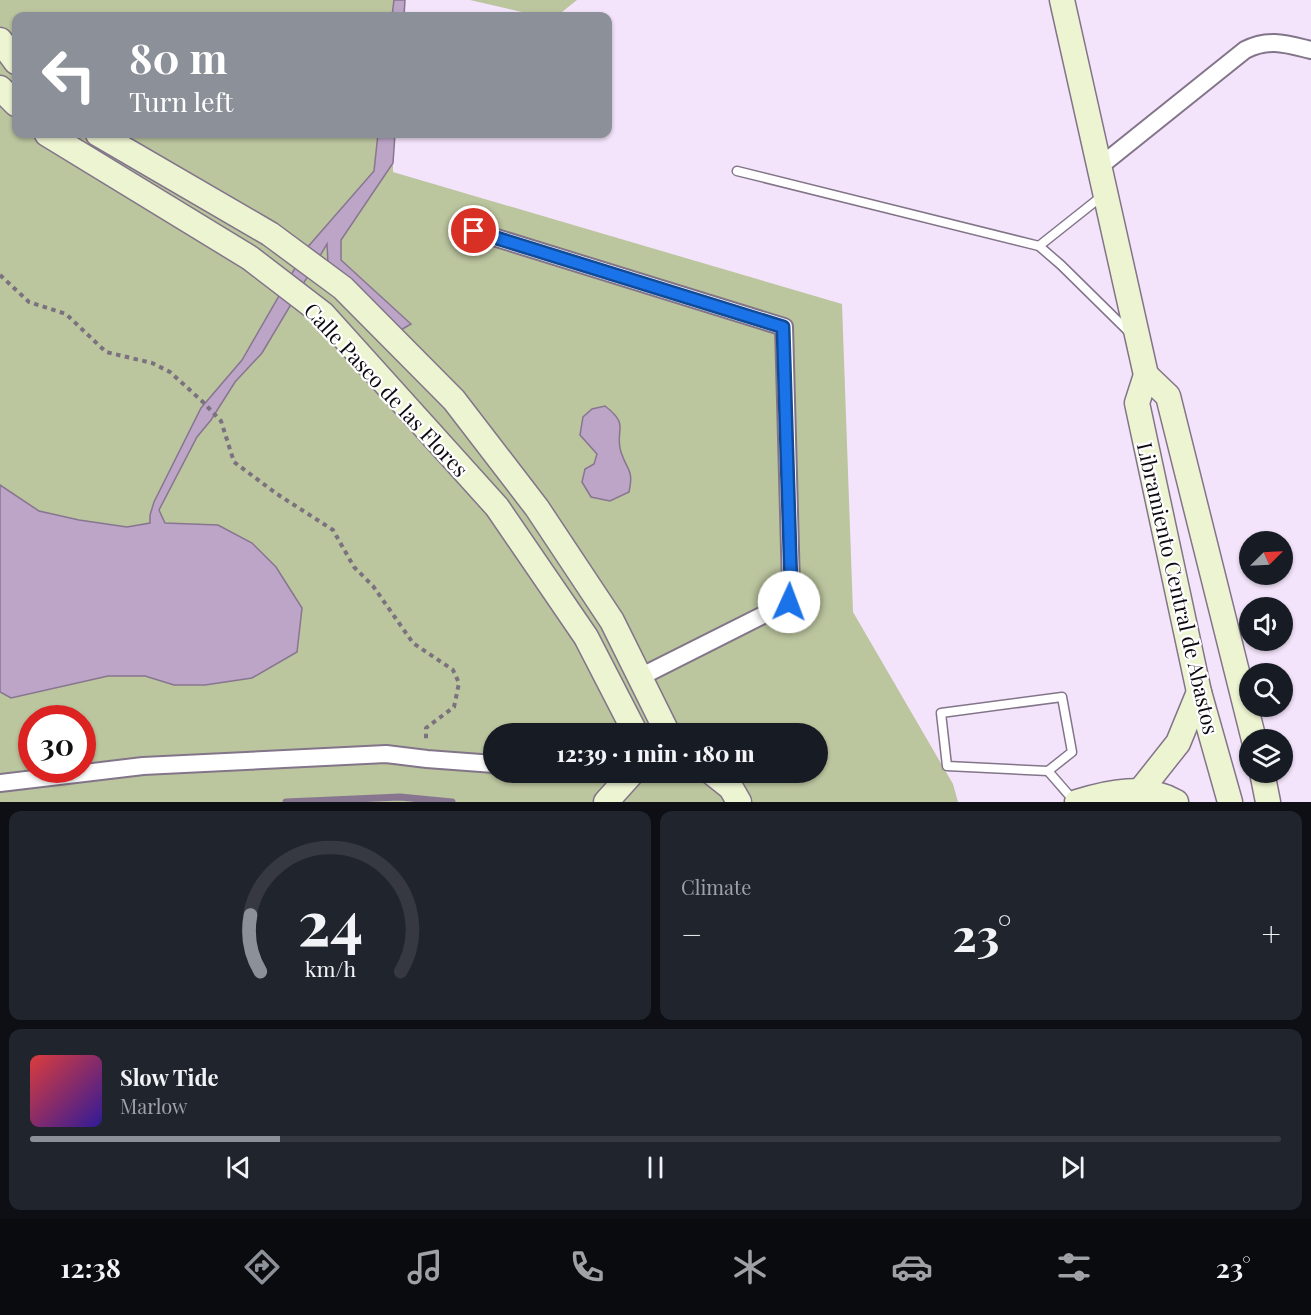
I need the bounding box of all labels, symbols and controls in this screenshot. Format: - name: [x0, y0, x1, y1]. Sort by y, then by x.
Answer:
- text: 80 m: [129, 29, 227, 85]
- icon: left: [30, 36, 108, 114]
- text: Turn left: [129, 83, 233, 119]
- pin: [448, 205, 499, 256]
- icon: arrive: [457, 214, 490, 247]
- street label: Calle Paseo de las Flores: [299, 296, 475, 482]
- street label: Libramiento Central de Abastos: [1132, 439, 1226, 737]
- north arrow: [1239, 531, 1293, 585]
- map controls: [1239, 531, 1293, 783]
- position arrow: [757, 570, 821, 634]
- button: sound: [1239, 597, 1293, 651]
- button: search: [1239, 663, 1293, 717]
- speed limit sign: 30: [18, 705, 96, 783]
- button: layers: [1239, 729, 1293, 783]
- text: 12:39 · 1 min · 180 m: [557, 738, 754, 768]
- text: Climate: [681, 873, 751, 900]
- text: 24: [297, 878, 363, 962]
- text: 23°: [952, 903, 1011, 963]
- text: −: [681, 911, 702, 955]
- text: +: [1262, 911, 1281, 955]
- text: km/h: [304, 955, 356, 983]
- text: Slow Tide: [120, 1062, 219, 1092]
- text: Marlow: [120, 1092, 188, 1119]
- icon: previous: [222, 1151, 255, 1184]
- icon: pause: [639, 1151, 672, 1184]
- icon: next: [1056, 1151, 1089, 1184]
- icon: directions: [241, 1246, 283, 1288]
- icon: music: [404, 1246, 446, 1288]
- icon: phone: [566, 1246, 608, 1288]
- icon: climate: [729, 1246, 771, 1288]
- icon: car: [891, 1246, 933, 1288]
- icon: filters: [1053, 1246, 1095, 1288]
- text: 12:38: [60, 1249, 121, 1285]
- text: 23°: [1216, 1249, 1251, 1285]

